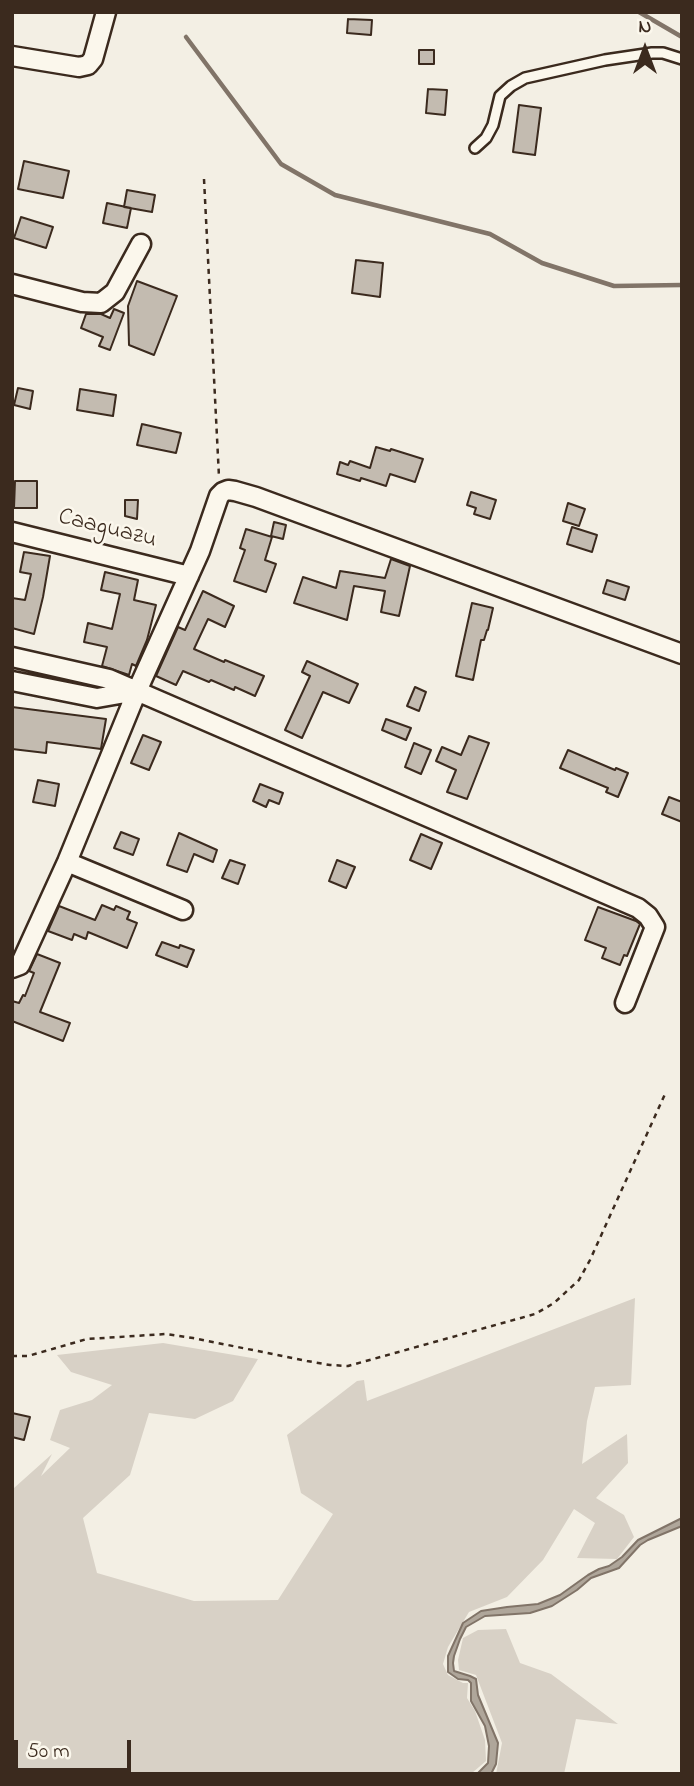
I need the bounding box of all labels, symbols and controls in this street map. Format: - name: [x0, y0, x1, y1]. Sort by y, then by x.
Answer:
- north arrow: [610, 14, 680, 84]
- text: N: [639, 14, 651, 41]
- street label: Caaguazu: [55, 504, 159, 556]
- scale bar: [18, 1726, 135, 1770]
- text: 50 m: [27, 1737, 70, 1767]

